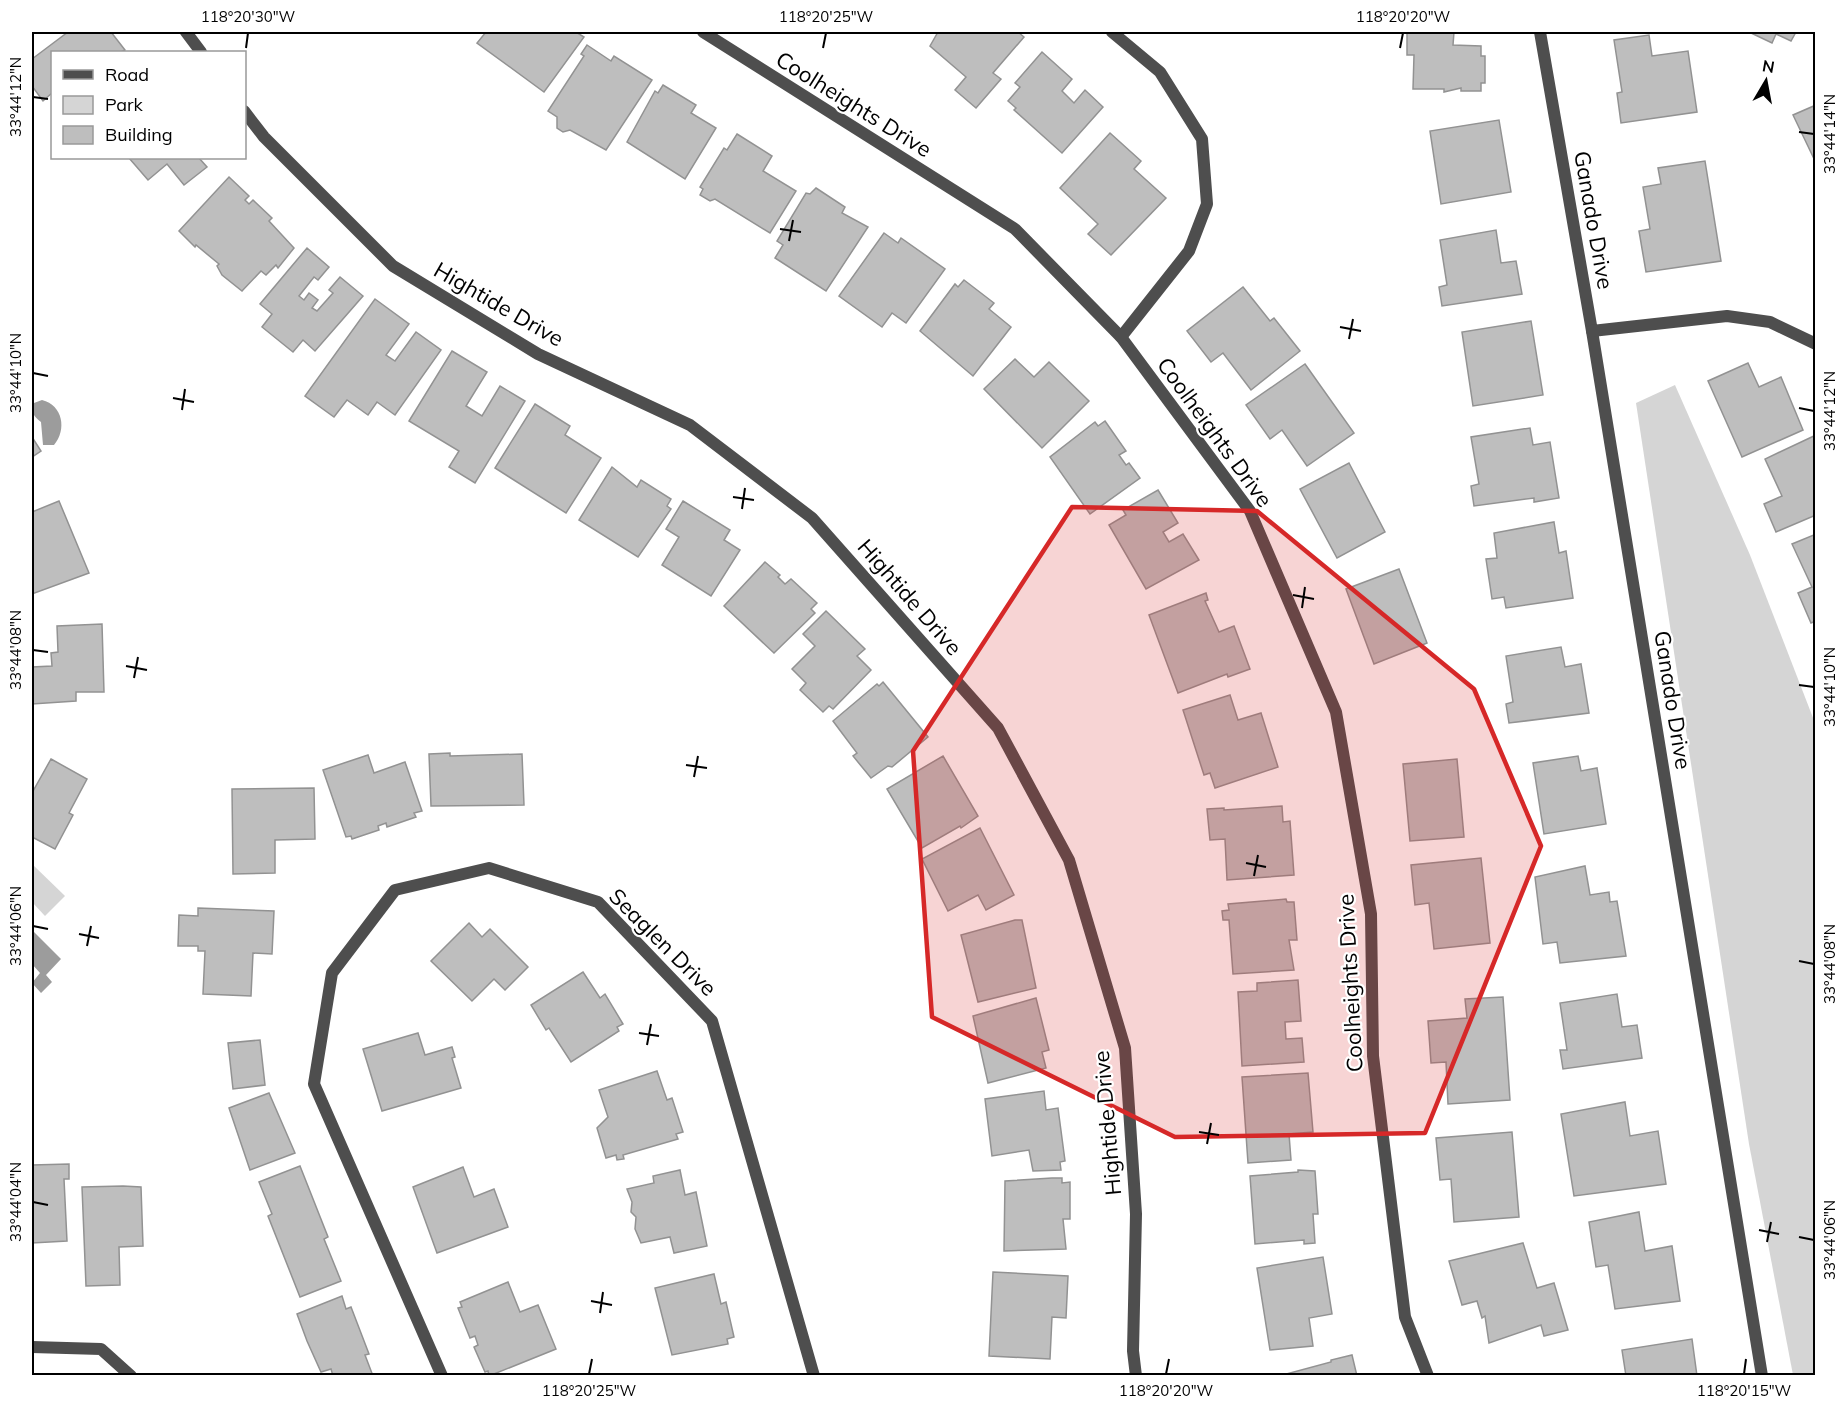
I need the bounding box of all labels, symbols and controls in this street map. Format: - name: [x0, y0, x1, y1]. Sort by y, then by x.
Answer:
- text: 118°20'30"W: [201, 7, 296, 26]
- text: 118°20'25"W: [779, 7, 874, 26]
- text: 118°20'20"W: [1356, 7, 1451, 26]
- street label: Coolheights Drive: [771, 45, 937, 163]
- legend: [51, 51, 246, 159]
- north arrow: [1736, 51, 1796, 111]
- text: N: [1761, 55, 1776, 77]
- text: 33°44'12"N: [6, 57, 25, 137]
- text: Road: [105, 63, 149, 86]
- text: Park: [105, 93, 144, 116]
- text: 33°44'14"N: [1820, 94, 1839, 174]
- text: Building: [105, 123, 173, 146]
- street label: Ganado Drive: [1568, 149, 1620, 291]
- street label: Hightide Drive: [429, 256, 569, 352]
- text: 33°44'10"N: [6, 333, 25, 413]
- street label: Coolheights Drive: [1151, 352, 1279, 512]
- text: 33°44'12"N: [1820, 371, 1839, 451]
- street label: Hightide Drive: [852, 533, 968, 661]
- text: 33°44'08"N: [6, 610, 25, 690]
- street label: Ganado Drive: [1648, 629, 1698, 771]
- text: 33°44'10"N: [1820, 647, 1839, 727]
- street label: Seaglen Drive: [603, 882, 723, 1002]
- text: 33°44'06"N: [6, 886, 25, 966]
- street label: Coolheights Drive: [1331, 893, 1369, 1073]
- text: 33°44'08"N: [1820, 924, 1839, 1004]
- street label: Hightide Drive: [1087, 1049, 1127, 1197]
- text: 33°44'04"N: [6, 1162, 25, 1242]
- text: 33°44'06"N: [1820, 1200, 1839, 1280]
- text: 118°20'25"W: [542, 1381, 637, 1400]
- text: 118°20'20"W: [1119, 1381, 1214, 1400]
- text: 118°20'15"W: [1697, 1381, 1792, 1400]

